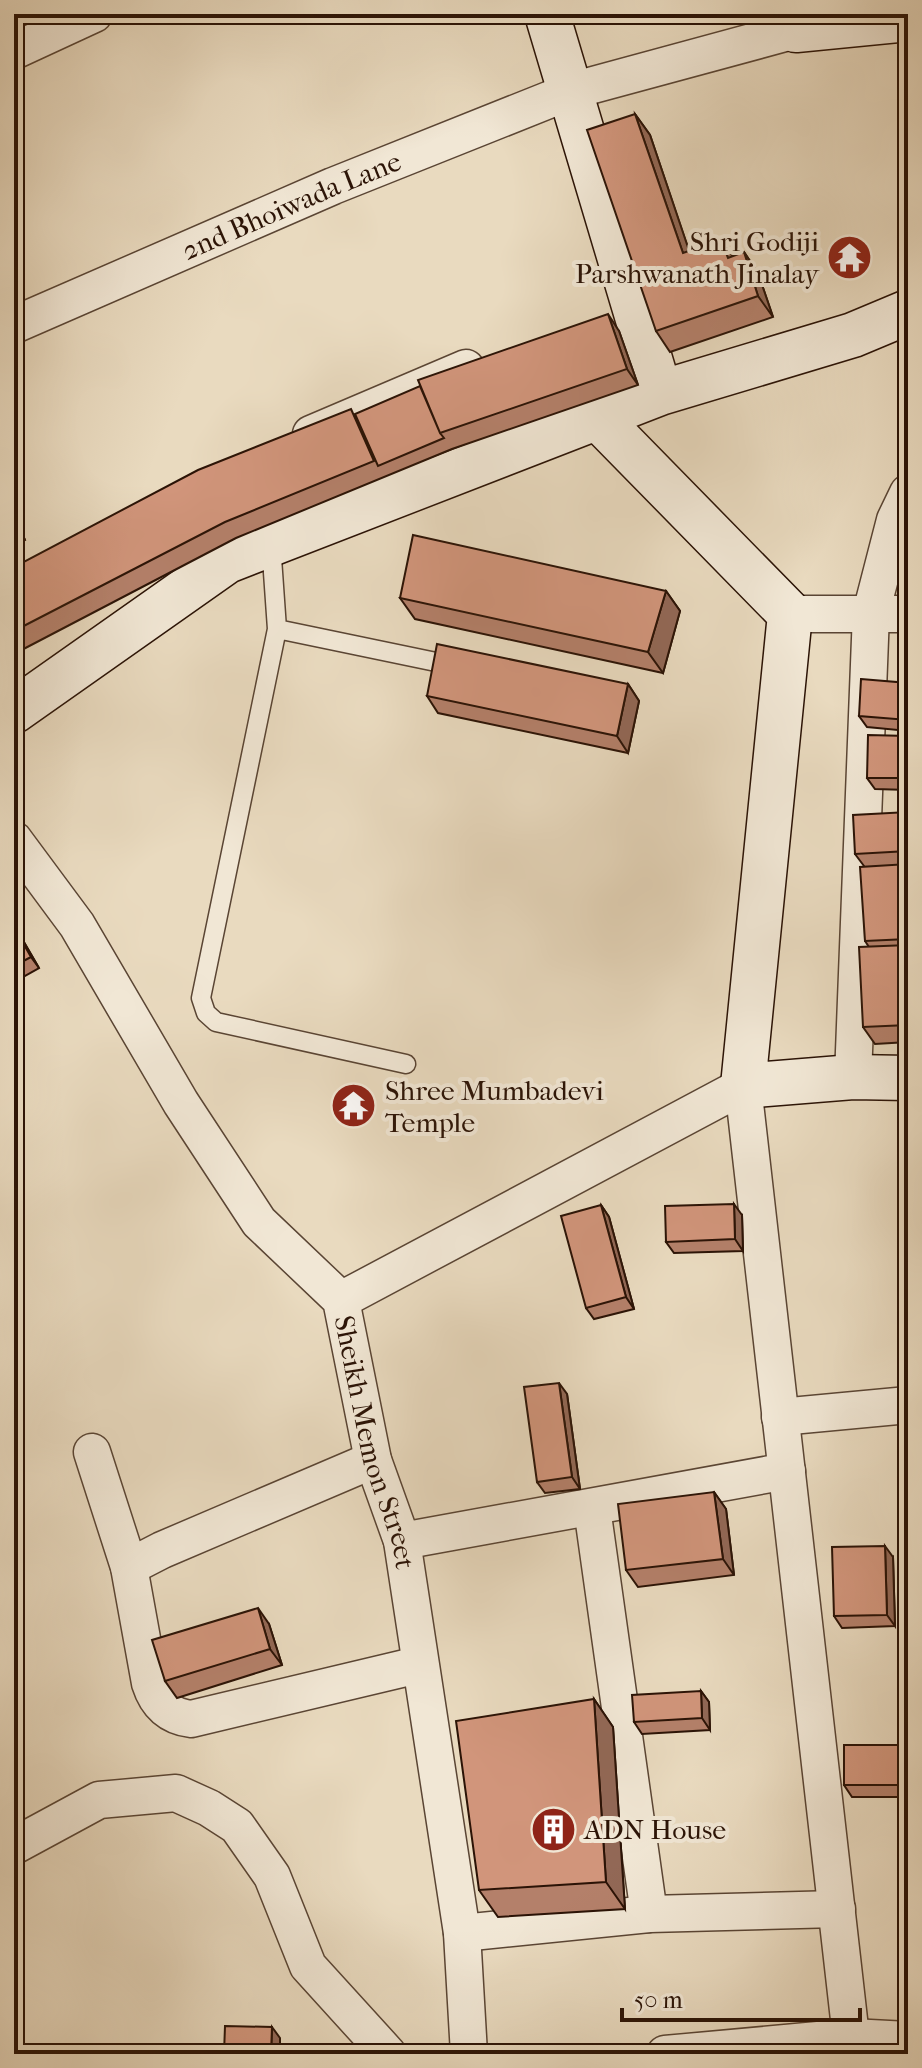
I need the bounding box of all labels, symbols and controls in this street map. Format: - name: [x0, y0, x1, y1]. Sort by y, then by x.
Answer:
- street label: 2nd Bhoiwada Lane: [176, 144, 406, 266]
- place label: Shri Godiji Parshwanath Jinalay: [575, 225, 820, 290]
- temple icon: Shri Godiji Parshwanath Jinalay: [826, 233, 874, 281]
- place label: Shree Mumbadevi Temple: [385, 1074, 604, 1139]
- temple icon: Shree Mumbadevi Temple: [330, 1082, 378, 1130]
- street label: Sheikh Memon Street: [328, 1313, 423, 1571]
- building icon: ADN House: [529, 1805, 577, 1853]
- place label: ADN House: [583, 1813, 726, 1846]
- scale bar: [622, 1972, 860, 2022]
- text: 50 m: [634, 1986, 683, 2014]

